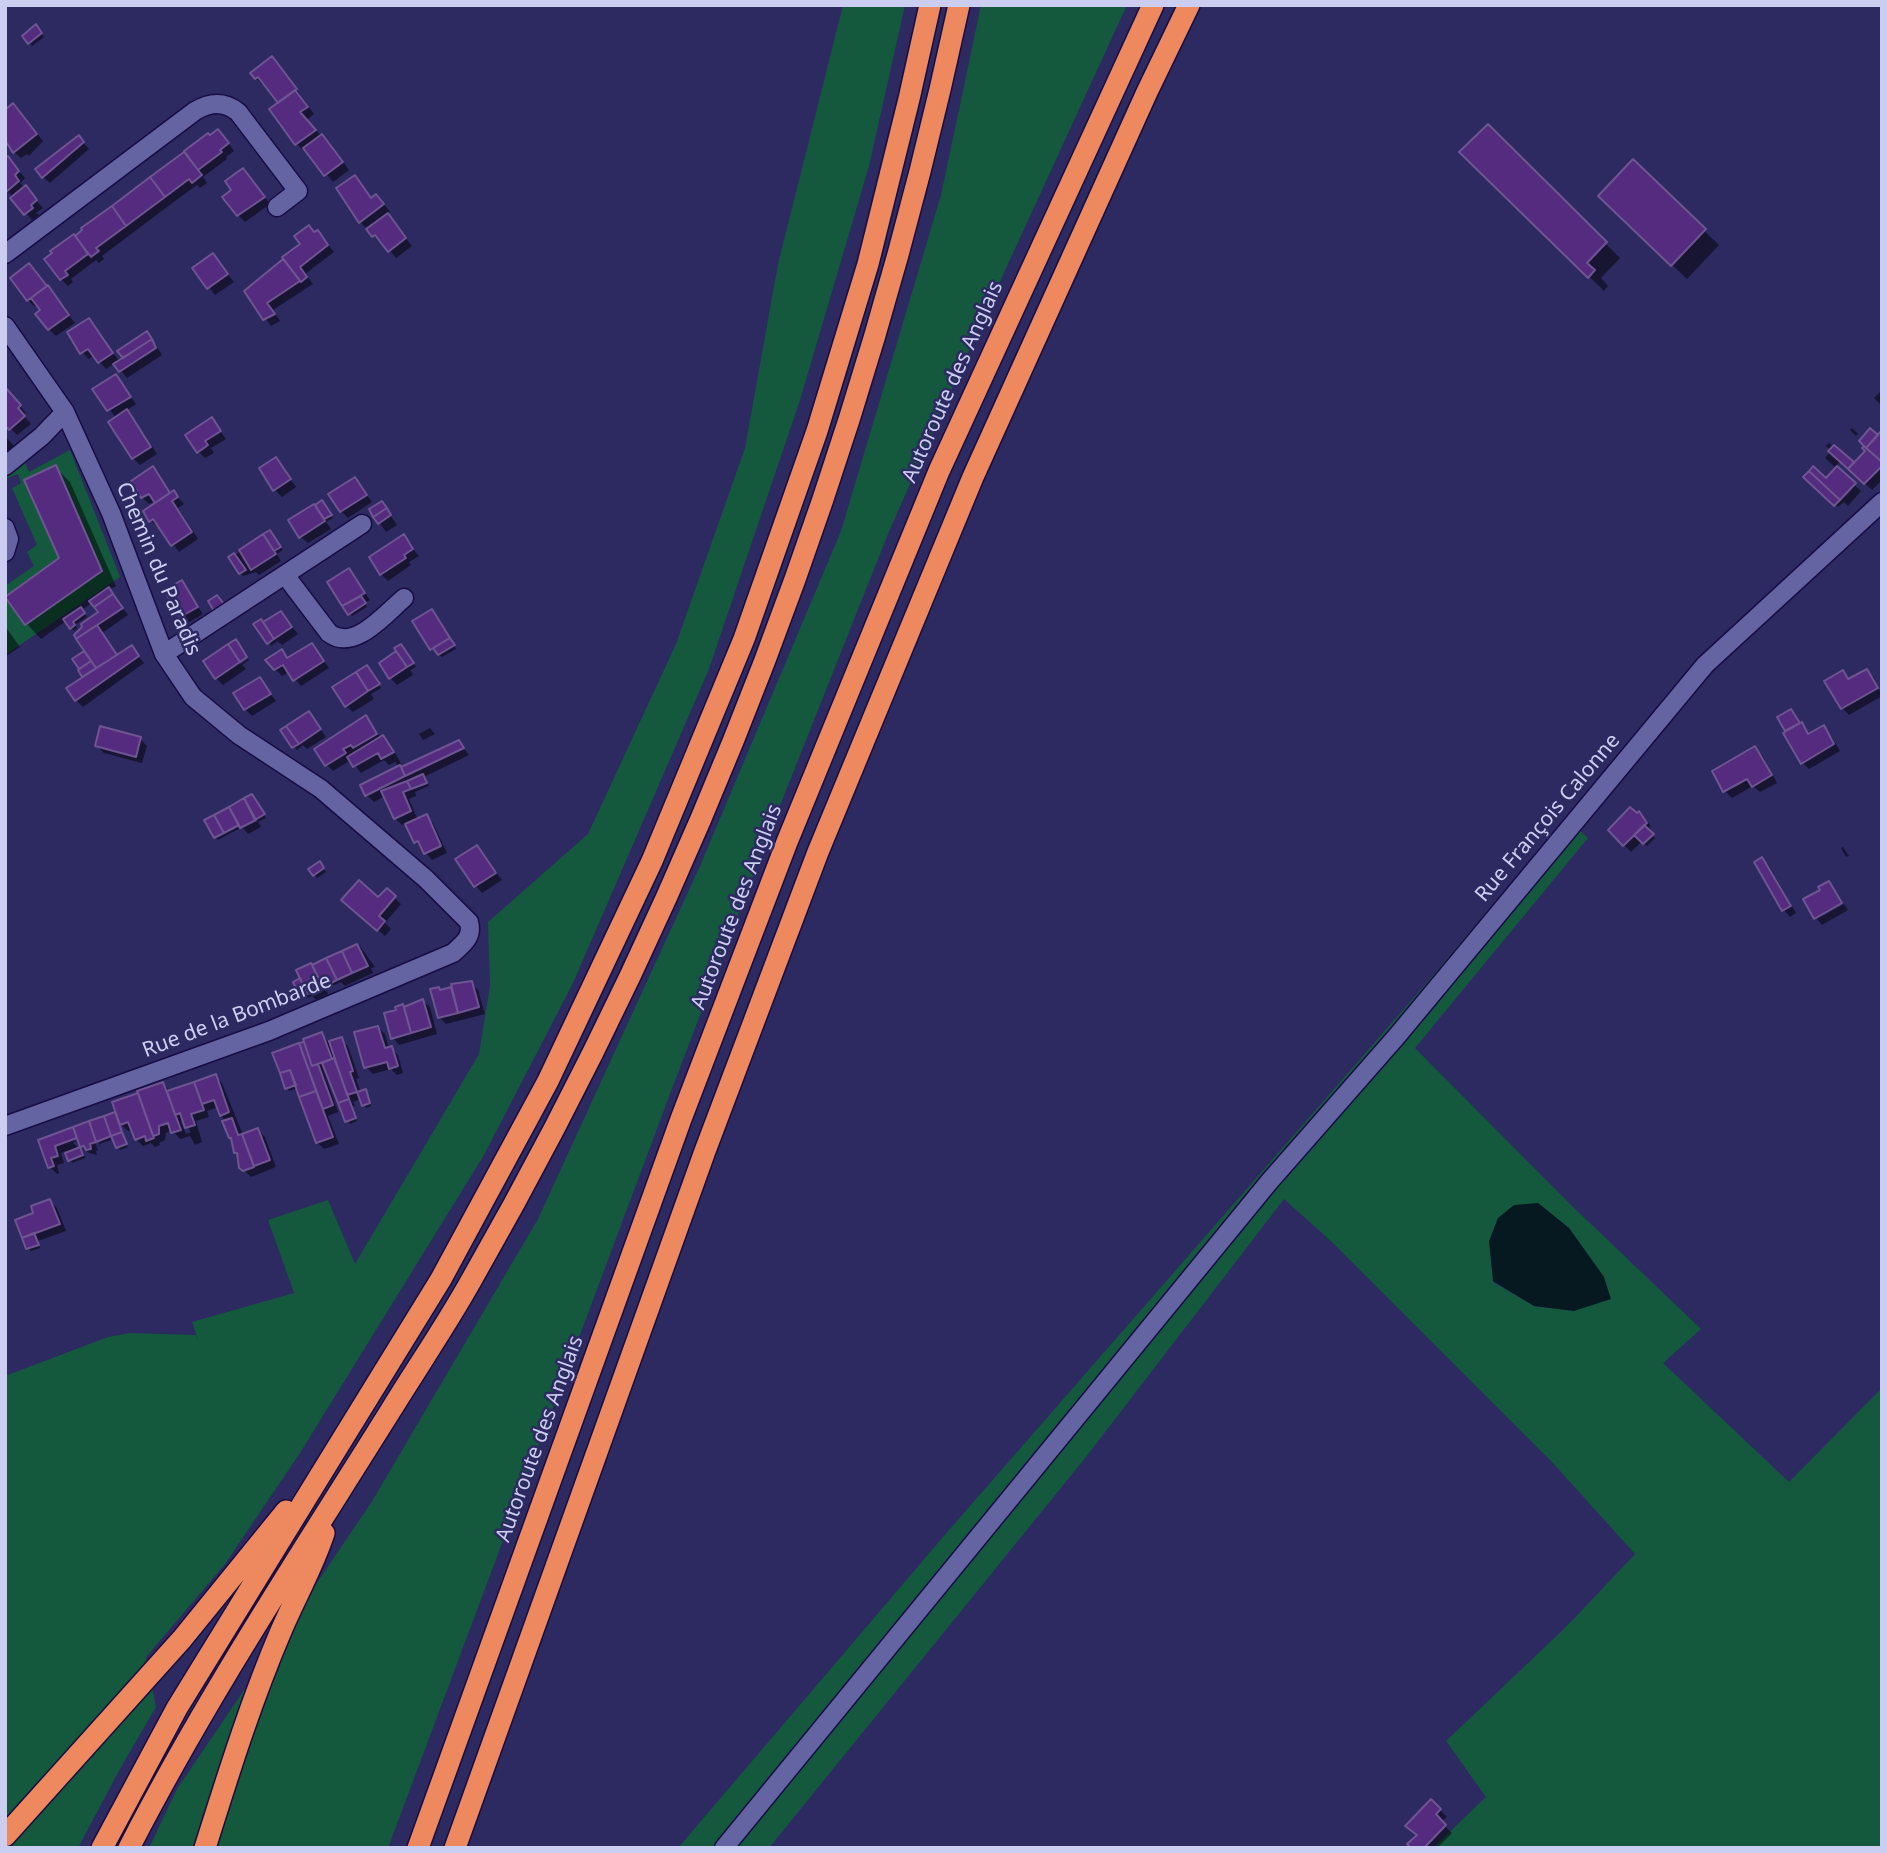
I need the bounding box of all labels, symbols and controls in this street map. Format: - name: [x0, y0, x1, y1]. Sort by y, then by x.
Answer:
- street label: Autoroute des Anglais: [897, 277, 1009, 487]
- street label: Chemin du Paradis: [110, 479, 206, 659]
- street label: Rue François Calonne: [1470, 729, 1626, 907]
- street label: Autoroute des Anglais: [686, 801, 788, 1013]
- street label: Rue de la Bombarde: [139, 968, 335, 1064]
- street label: Autoroute des Anglais: [491, 1332, 589, 1546]

